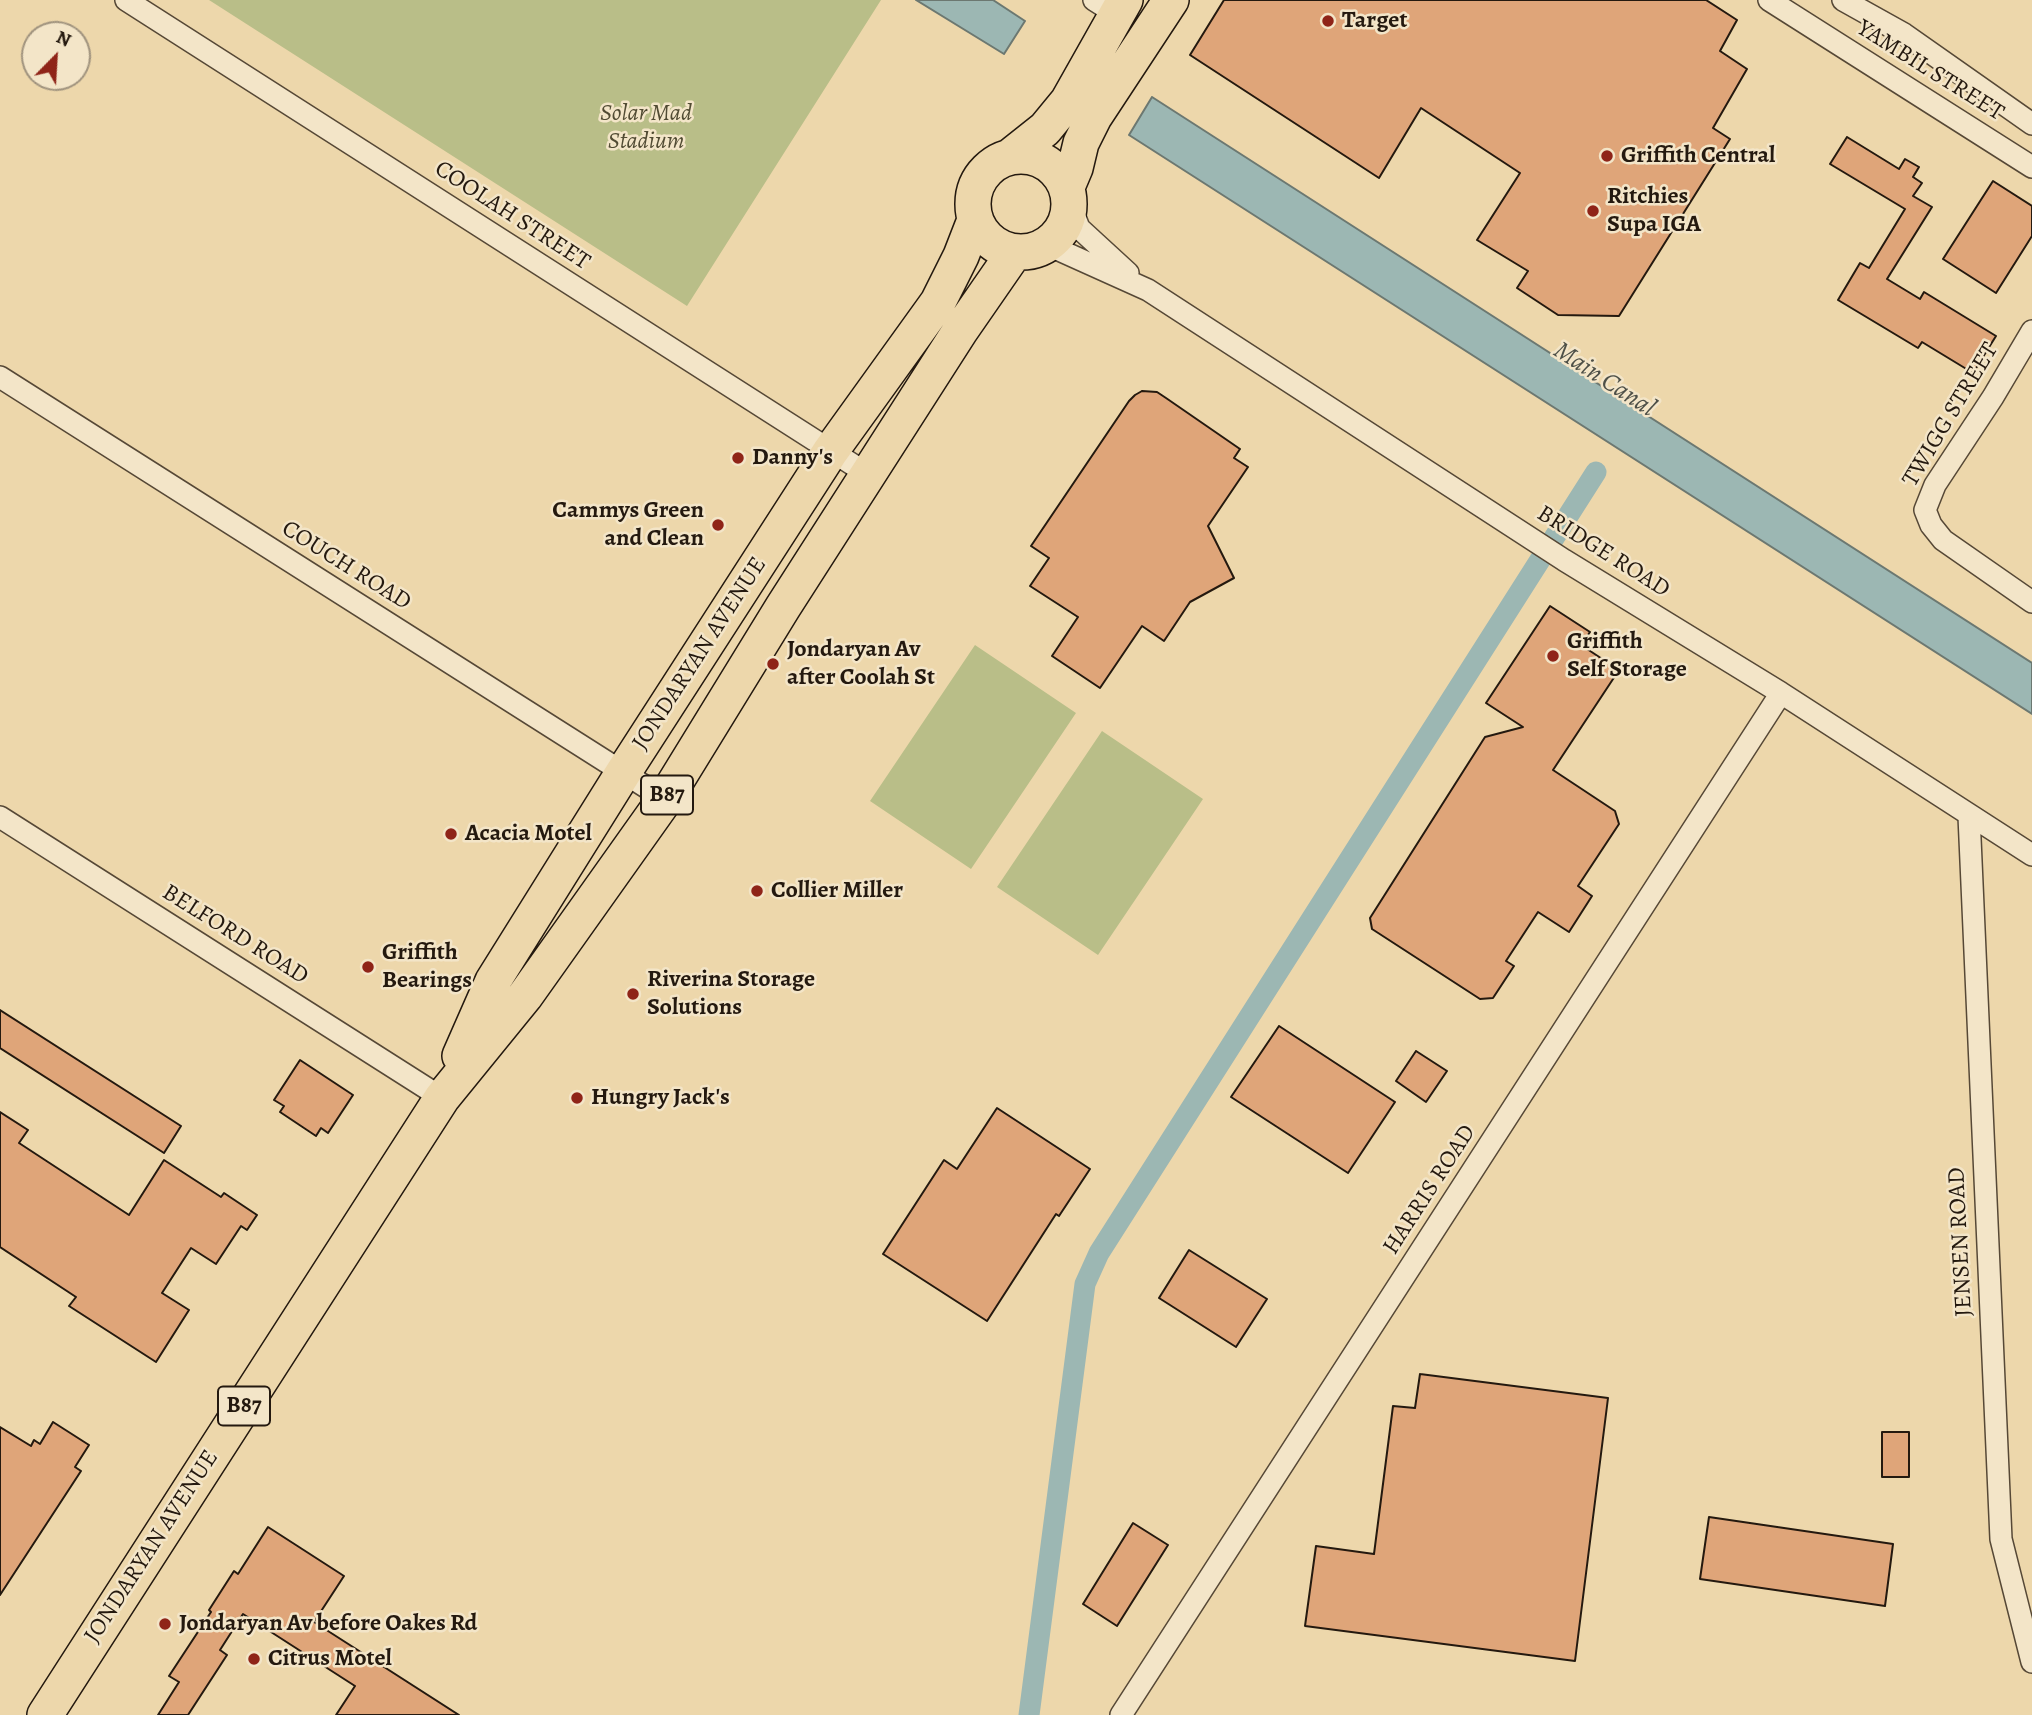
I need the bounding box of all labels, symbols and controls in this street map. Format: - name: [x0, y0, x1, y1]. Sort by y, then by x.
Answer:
- place label: Target: [1342, 7, 1407, 35]
- marker: Target: [1320, 13, 1336, 29]
- street label: YAMBIL STREET: [1851, 14, 2009, 128]
- north arrow: [21, 21, 91, 91]
- text: N: [52, 24, 75, 53]
- park label: Solar Mad Stadium: [600, 100, 692, 156]
- place label: Griffith Central: [1621, 142, 1775, 170]
- marker: Griffith Central: [1599, 148, 1615, 164]
- street label: COOLAH STREET: [429, 155, 595, 277]
- place label: Ritchies Supa IGA: [1607, 183, 1701, 239]
- marker: Ritchies Supa IGA: [1585, 203, 1601, 219]
- water label: Main Canal: [1547, 336, 1661, 424]
- street label: TWIGG STREET: [1897, 338, 2005, 492]
- place label: Danny's: [752, 444, 833, 472]
- marker: Danny's: [730, 450, 746, 466]
- place label: Cammys Green and Clean: [552, 497, 704, 553]
- street label: BRIDGE ROAD: [1531, 500, 1675, 604]
- street label: COUCH ROAD: [276, 515, 416, 617]
- marker: Cammys Green and Clean: [710, 517, 726, 533]
- street label: JONDARYAN AVENUE: [627, 552, 773, 756]
- place label: Griffith Self Storage: [1567, 628, 1687, 684]
- place label: Jondaryan Av after Coolah St: [787, 636, 935, 692]
- marker: Griffith Self Storage: [1545, 648, 1561, 664]
- marker: Jondaryan Av after Coolah St: [765, 656, 781, 672]
- road number: B87: [641, 776, 693, 814]
- place label: Acacia Motel: [465, 820, 592, 848]
- marker: Acacia Motel: [443, 826, 459, 842]
- place label: Collier Miller: [771, 877, 903, 905]
- street label: BELFORD ROAD: [157, 879, 313, 991]
- marker: Collier Miller: [749, 883, 765, 899]
- place label: Griffith Bearings: [382, 939, 472, 995]
- marker: Griffith Bearings: [360, 959, 376, 975]
- place label: Riverina Storage Solutions: [647, 966, 815, 1022]
- marker: Riverina Storage Solutions: [625, 986, 641, 1002]
- place label: Hungry Jack's: [591, 1084, 730, 1112]
- marker: Hungry Jack's: [569, 1090, 585, 1106]
- street label: HARRIS ROAD: [1377, 1120, 1483, 1260]
- street label: JENSEN ROAD: [1943, 1167, 1979, 1317]
- road number: B87: [218, 1386, 270, 1426]
- street label: JONDARYAN AVENUE: [79, 1445, 225, 1649]
- place label: Jondaryan Av before Oakes Rd: [179, 1610, 478, 1638]
- marker: Jondaryan Av before Oakes Rd: [157, 1616, 173, 1632]
- place label: Citrus Motel: [268, 1645, 392, 1673]
- marker: Citrus Motel: [246, 1651, 262, 1667]

